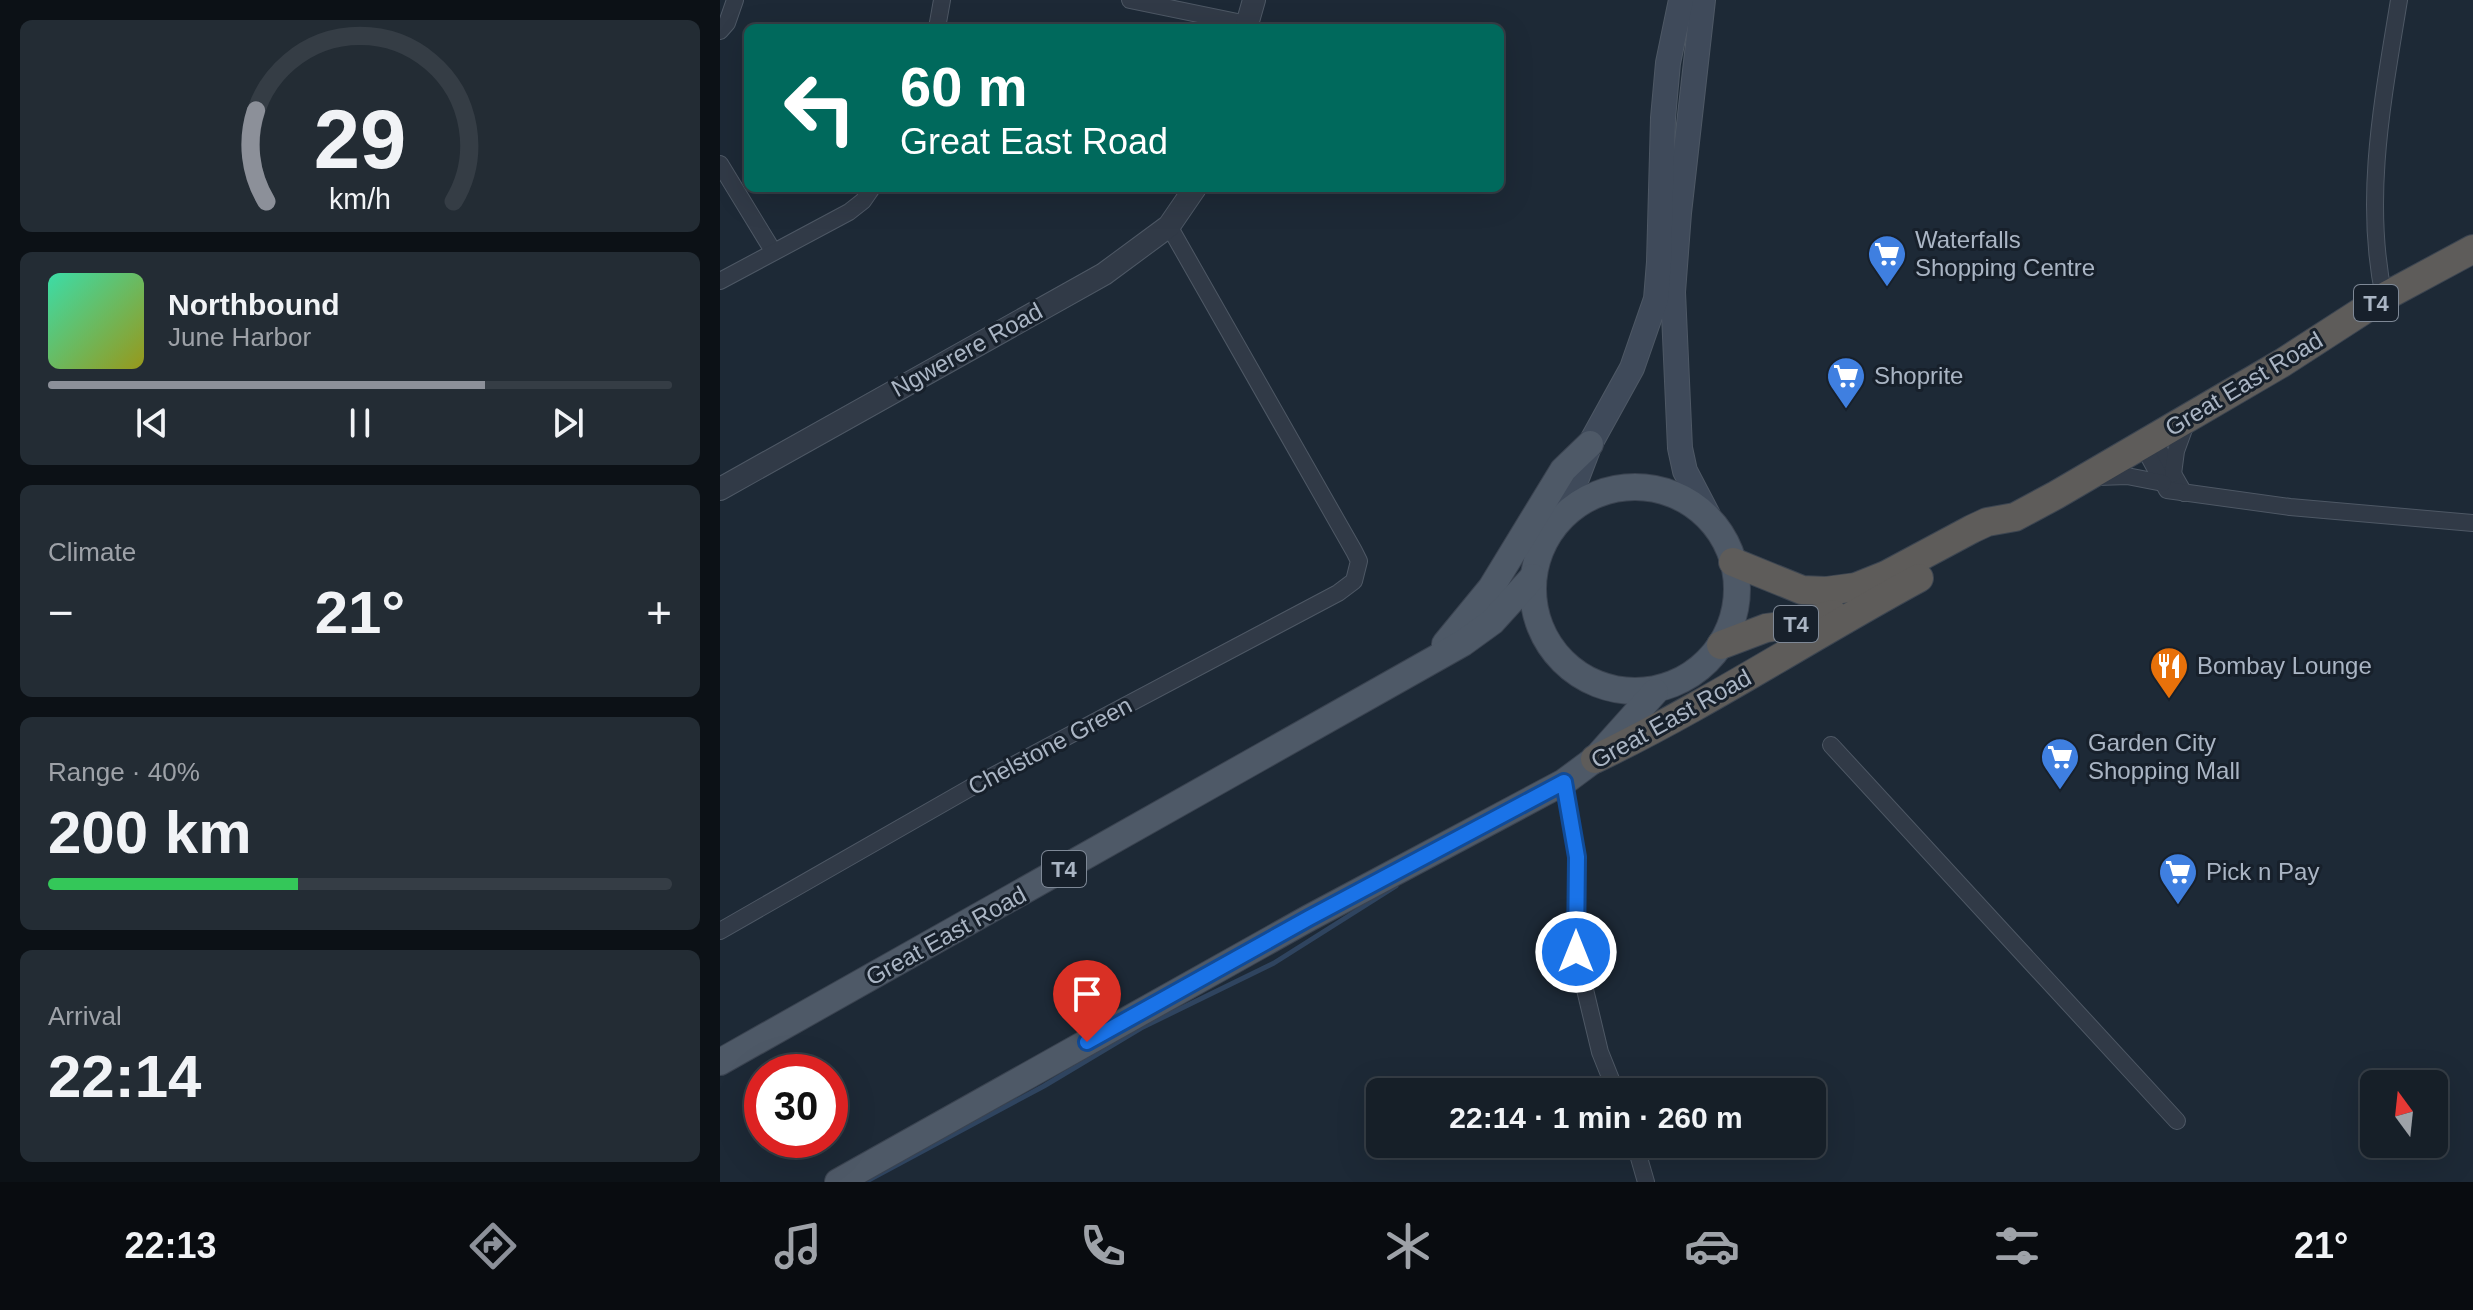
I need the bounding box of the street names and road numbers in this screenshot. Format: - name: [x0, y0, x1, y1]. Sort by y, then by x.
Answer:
- road number: T4: [2354, 285, 2398, 321]
- street label: Ngwerere Road: [887, 297, 1047, 402]
- street label: Great East Road: [2160, 326, 2327, 441]
- road number: T4: [1774, 606, 1818, 642]
- street label: Great East Road: [1586, 663, 1755, 774]
- street label: Chelstone Green: [963, 691, 1136, 800]
- road number: T4: [1042, 851, 1086, 887]
- street label: Great East Road: [861, 880, 1030, 991]

